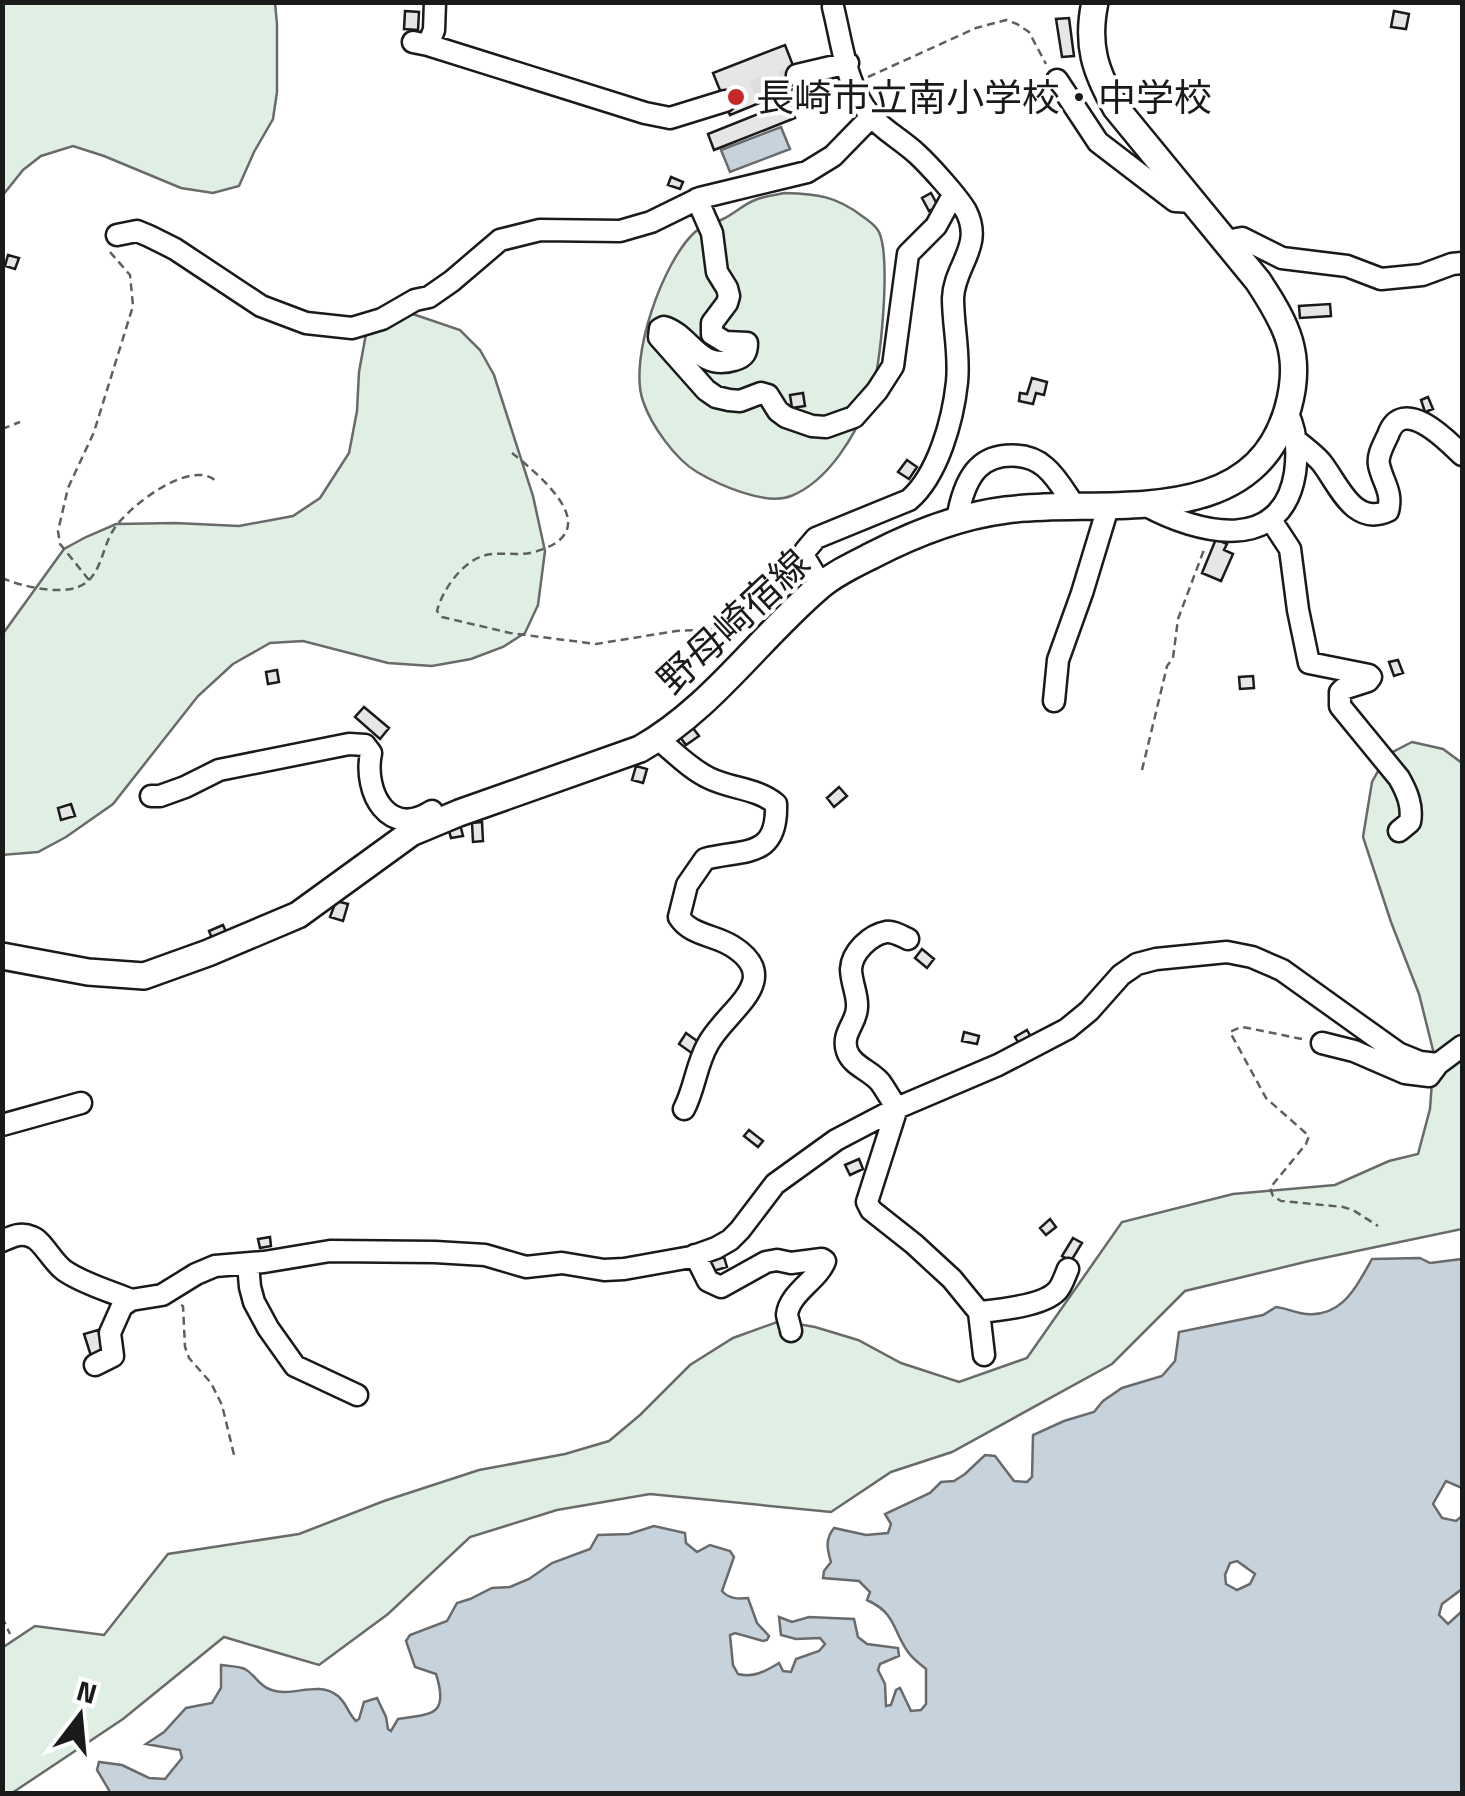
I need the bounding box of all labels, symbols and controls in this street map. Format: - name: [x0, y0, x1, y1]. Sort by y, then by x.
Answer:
- place label: 長崎市立南小学校・中学校: [756, 68, 1212, 126]
- marker: 長崎市立南小学校・中学校: [725, 86, 747, 108]
- street label: 野母崎宿線: [644, 535, 822, 707]
- north arrow: [30, 1666, 130, 1766]
- text: N: [72, 1668, 102, 1715]

